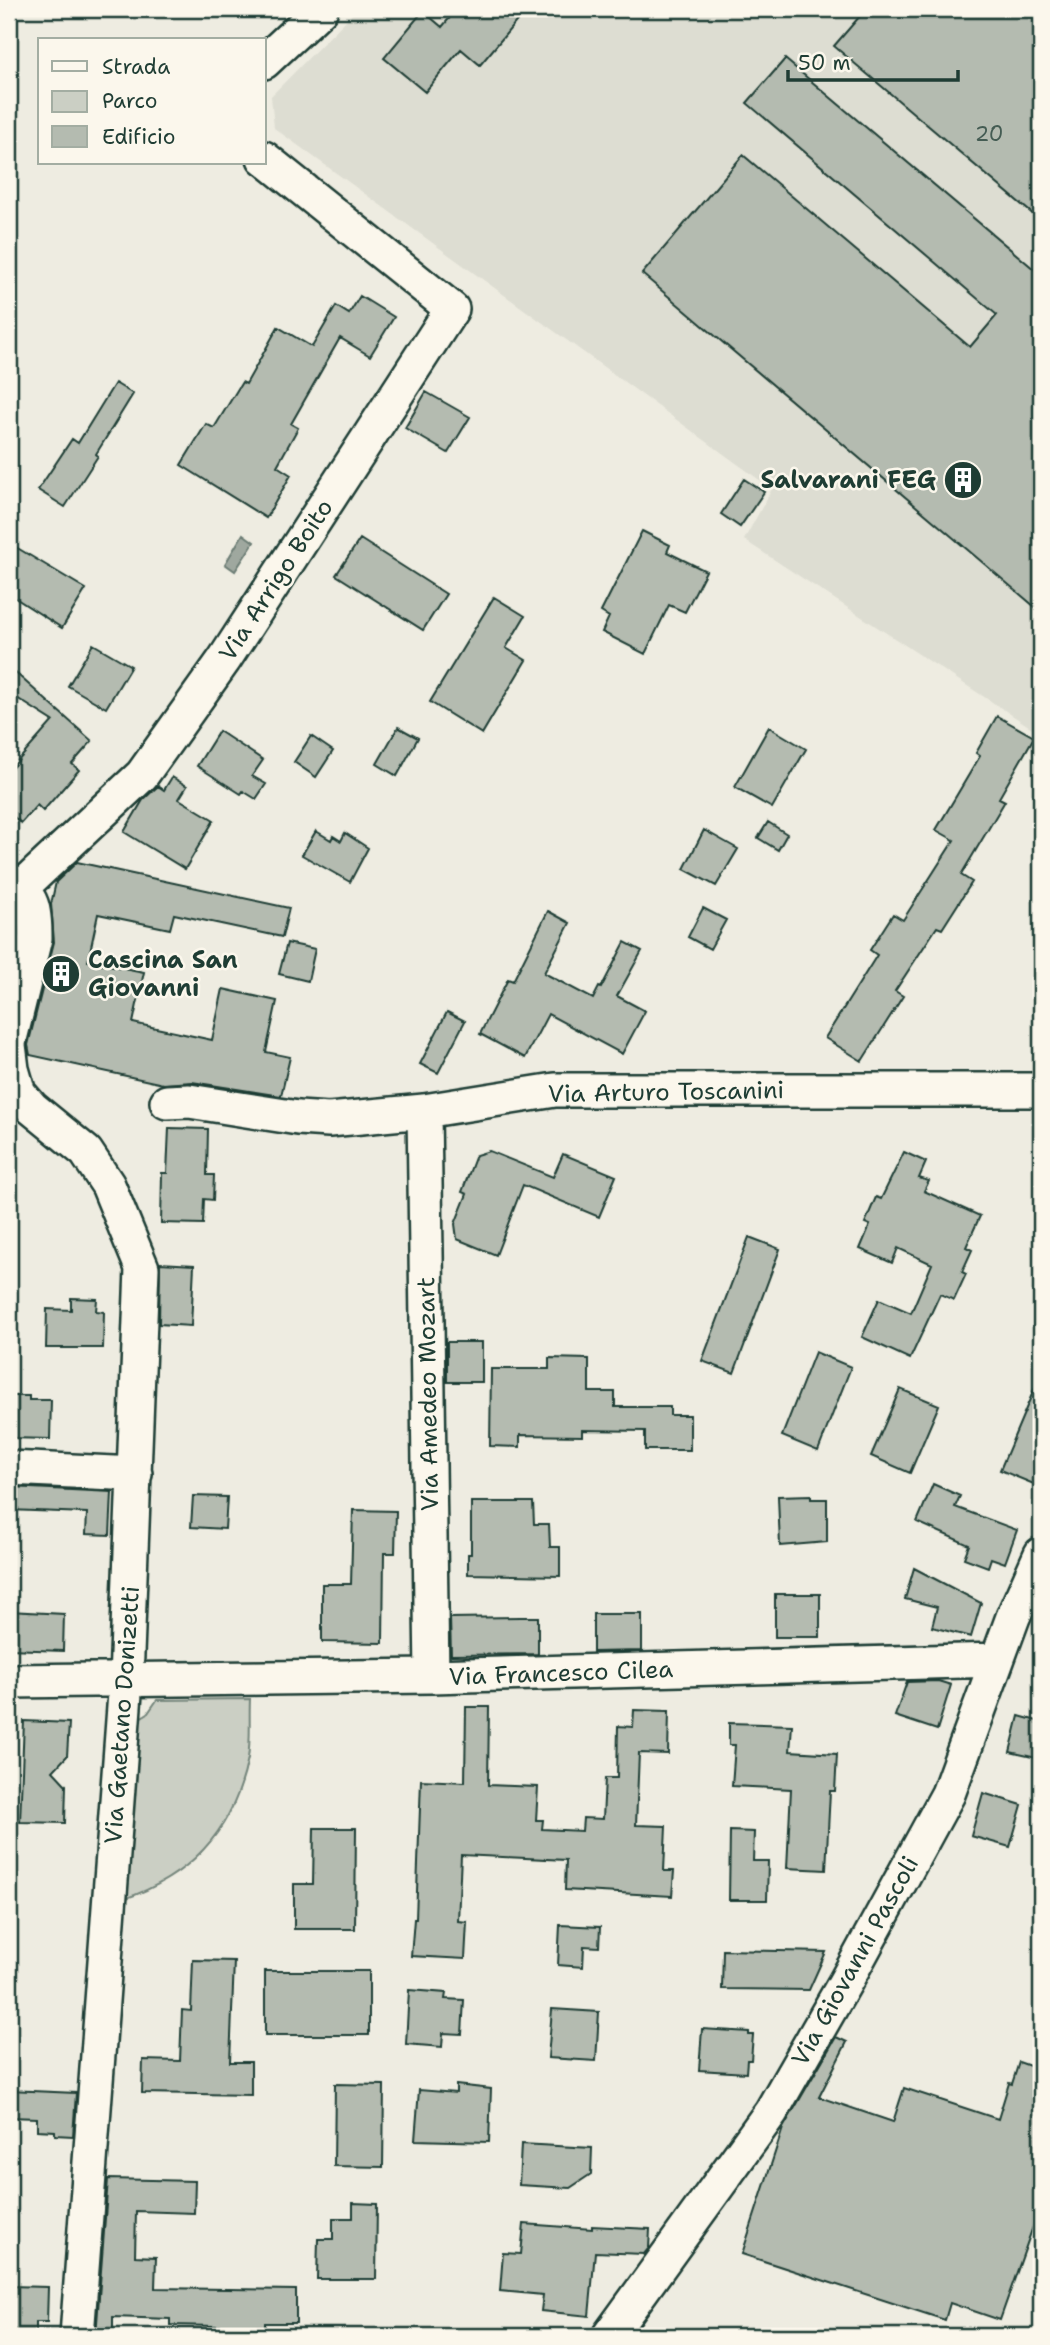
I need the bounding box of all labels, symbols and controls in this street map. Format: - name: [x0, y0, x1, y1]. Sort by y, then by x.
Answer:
- legend: [38, 38, 266, 164]
- scale bar: [788, 38, 957, 82]
- text: 50 m: [798, 49, 851, 77]
- text: Strada: [102, 53, 170, 81]
- text: Parco: [102, 87, 157, 115]
- house number: 20: [975, 120, 1003, 148]
- text: Edificio: [102, 123, 175, 151]
- building icon: Salvarani FEG: [942, 459, 984, 501]
- place label: Salvarani FEG: [761, 464, 936, 496]
- street label: Via Arrigo Boito: [212, 493, 340, 667]
- place label: Cascina San Giovanni: [88, 944, 238, 1004]
- building icon: Cascina San Giovanni: [40, 953, 82, 995]
- street label: Via Arturo Toscanini: [548, 1074, 784, 1110]
- street label: Via Amedeo Mozart: [410, 1277, 446, 1511]
- street label: Via Gaetano Donizetti: [97, 1585, 147, 1845]
- street label: Via Francesco Cilea: [448, 1653, 674, 1693]
- street label: Via Giovanni Pascoli: [784, 1850, 926, 2072]

